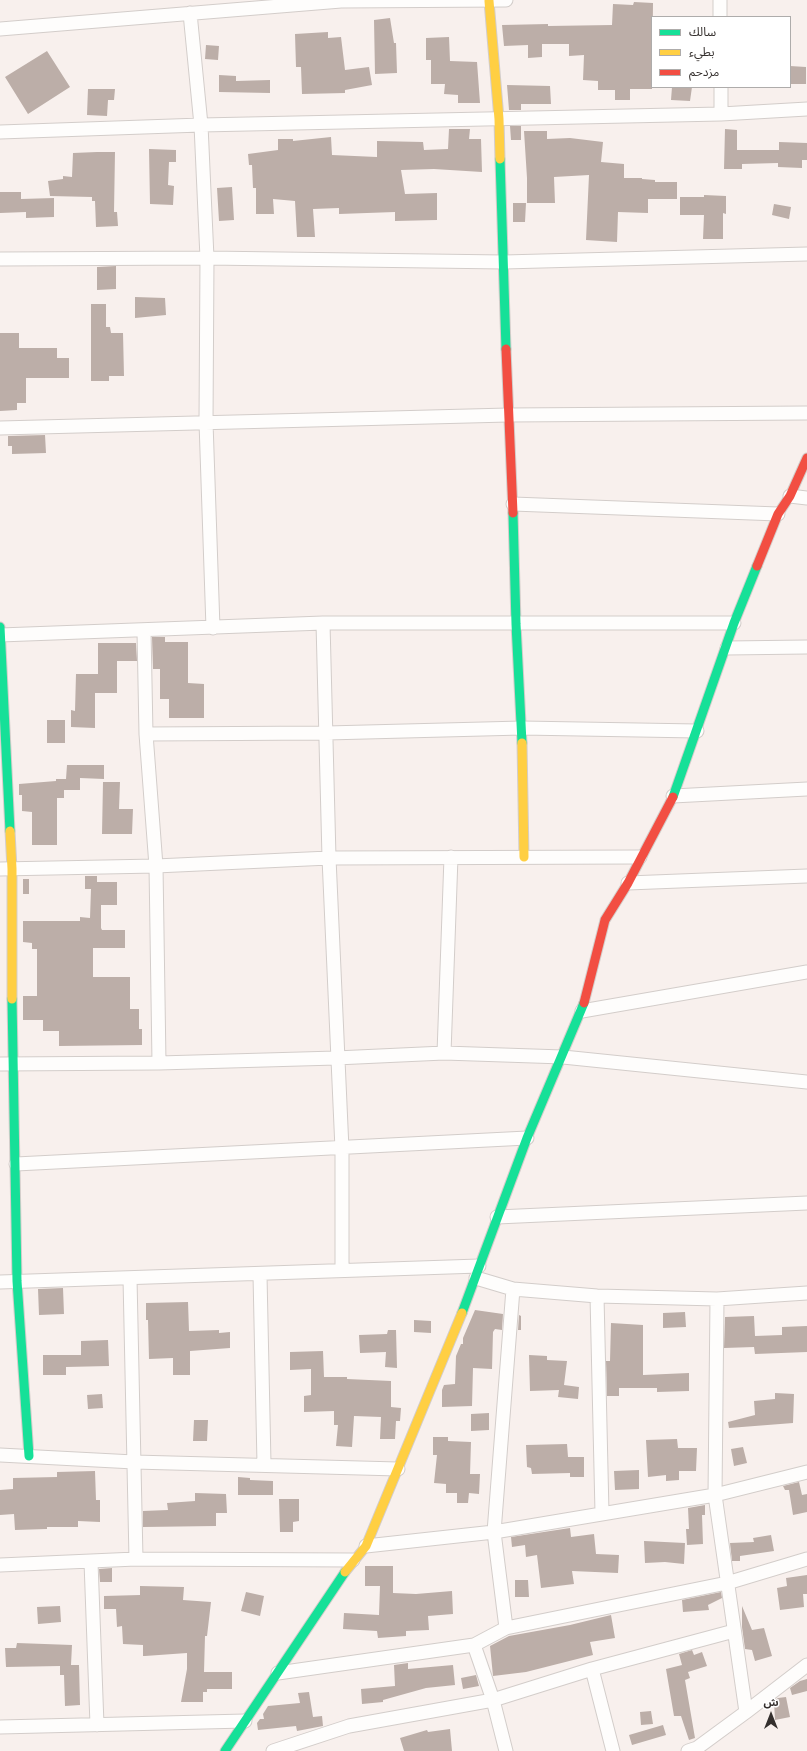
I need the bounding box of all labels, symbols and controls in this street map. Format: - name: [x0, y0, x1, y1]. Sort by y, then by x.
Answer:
- legend: [651, 16, 791, 88]
- text: سالك: [689, 25, 716, 39]
- text: بطيء: [689, 45, 715, 59]
- text: مزدحم: [689, 65, 719, 79]
- north arrow: [751, 1695, 791, 1735]
- text: ش: [763, 1696, 779, 1709]

